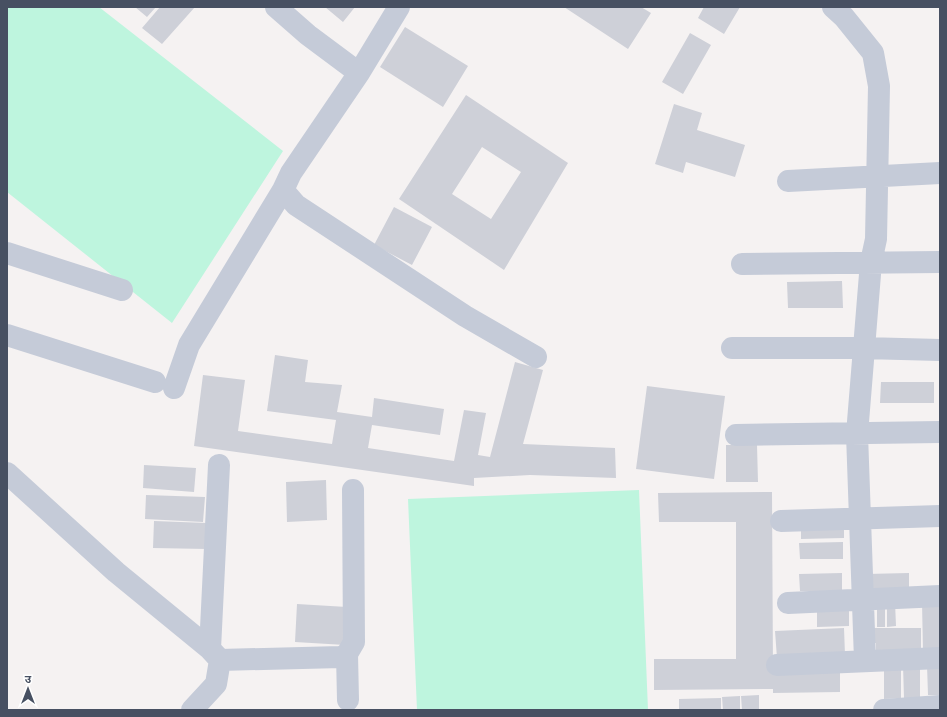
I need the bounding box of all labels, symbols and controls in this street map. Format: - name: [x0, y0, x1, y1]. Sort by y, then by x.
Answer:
- north arrow: [8, 669, 48, 709]
- text: उ: [25, 673, 32, 686]

